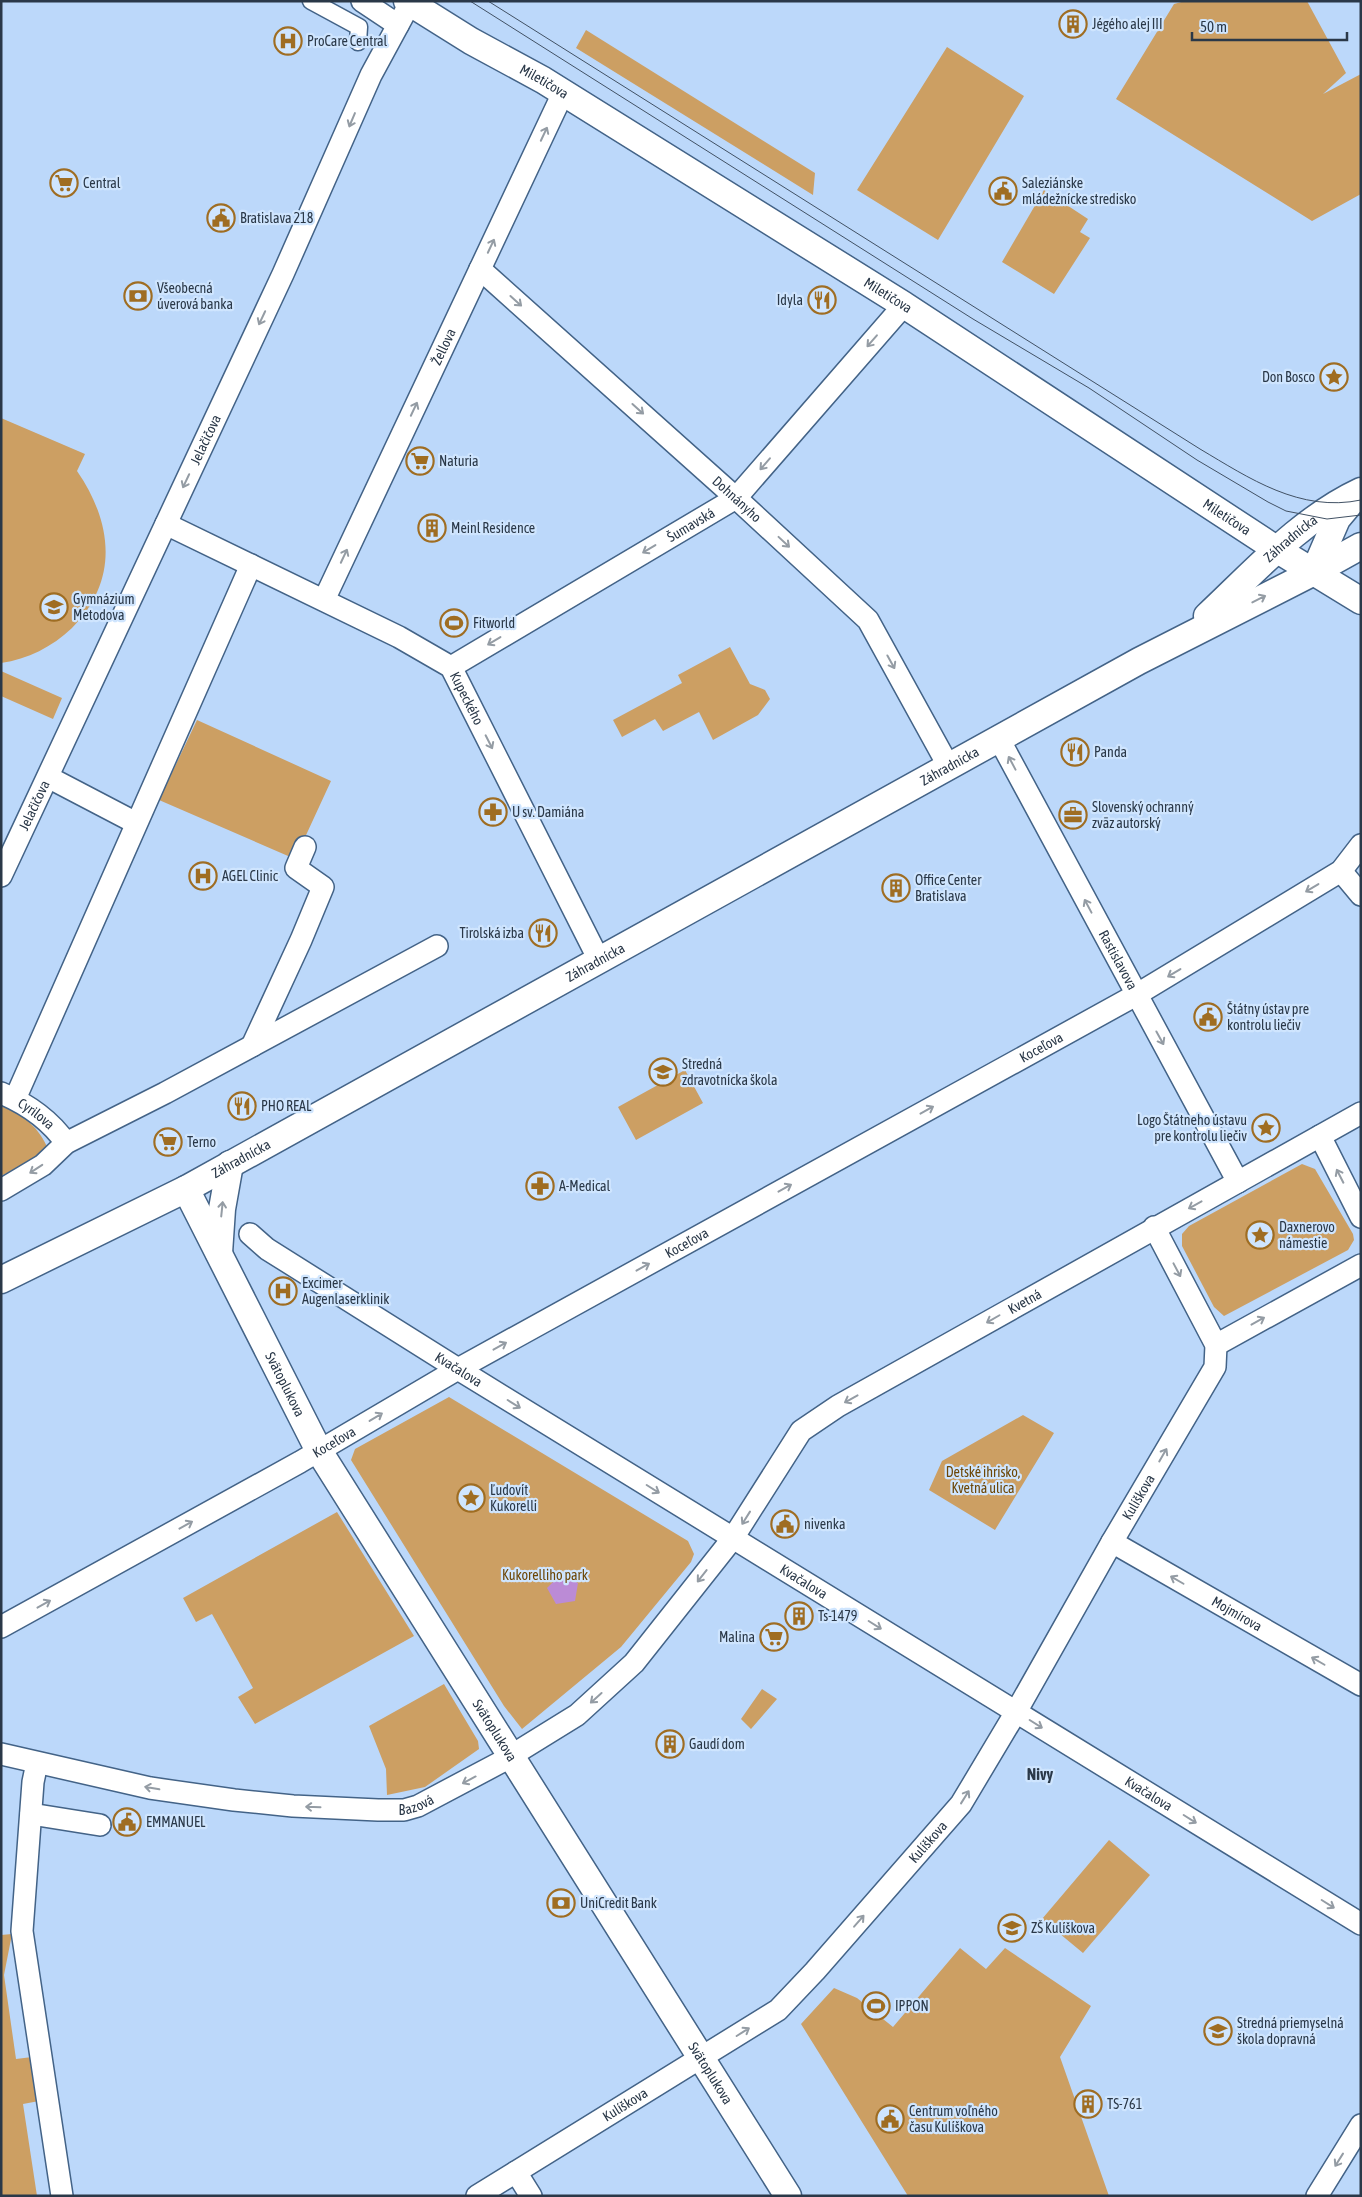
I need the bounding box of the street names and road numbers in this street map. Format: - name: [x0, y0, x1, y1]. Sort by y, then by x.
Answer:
- street label: Miletičova: [517, 61, 571, 102]
- street label: Miletičova: [861, 274, 915, 316]
- street label: Žellova: [428, 326, 459, 368]
- street label: Jelačičova: [187, 412, 224, 467]
- street label: Dohnányho: [709, 473, 765, 525]
- street label: Miletičova: [1200, 495, 1254, 538]
- street label: Šumavská: [664, 504, 718, 545]
- street label: Záhradnícka: [1261, 512, 1320, 565]
- street label: Kupeckého: [447, 669, 487, 727]
- street label: Záhradnícka: [917, 743, 982, 789]
- street label: Jelačičova: [16, 778, 53, 833]
- street label: Rastislavova: [1096, 927, 1141, 992]
- street label: Záhradnícka: [563, 940, 627, 985]
- street label: Koceľova: [1017, 1029, 1066, 1066]
- street label: Cyrilova: [15, 1095, 58, 1132]
- street label: Záhradnícka: [209, 1136, 273, 1181]
- street label: Koceľova: [662, 1224, 711, 1261]
- street label: Kvetná: [1005, 1286, 1044, 1317]
- street label: Svätoplukova: [262, 1349, 308, 1419]
- street label: Kvačalova: [432, 1349, 485, 1390]
- street label: Koceľova: [310, 1423, 358, 1461]
- street label: Kulíškova: [1119, 1471, 1158, 1523]
- street label: Kvačalova: [777, 1561, 830, 1602]
- street label: Mojmírova: [1209, 1593, 1265, 1634]
- street label: Svätoplukova: [469, 1697, 520, 1764]
- street label: Kvačalova: [1122, 1773, 1175, 1814]
- street label: Bazová: [399, 1791, 436, 1818]
- street label: Kulíškova: [905, 1818, 950, 1866]
- street label: Svätoplukova: [685, 2039, 736, 2107]
- street label: Kulíškova: [600, 2085, 650, 2124]

